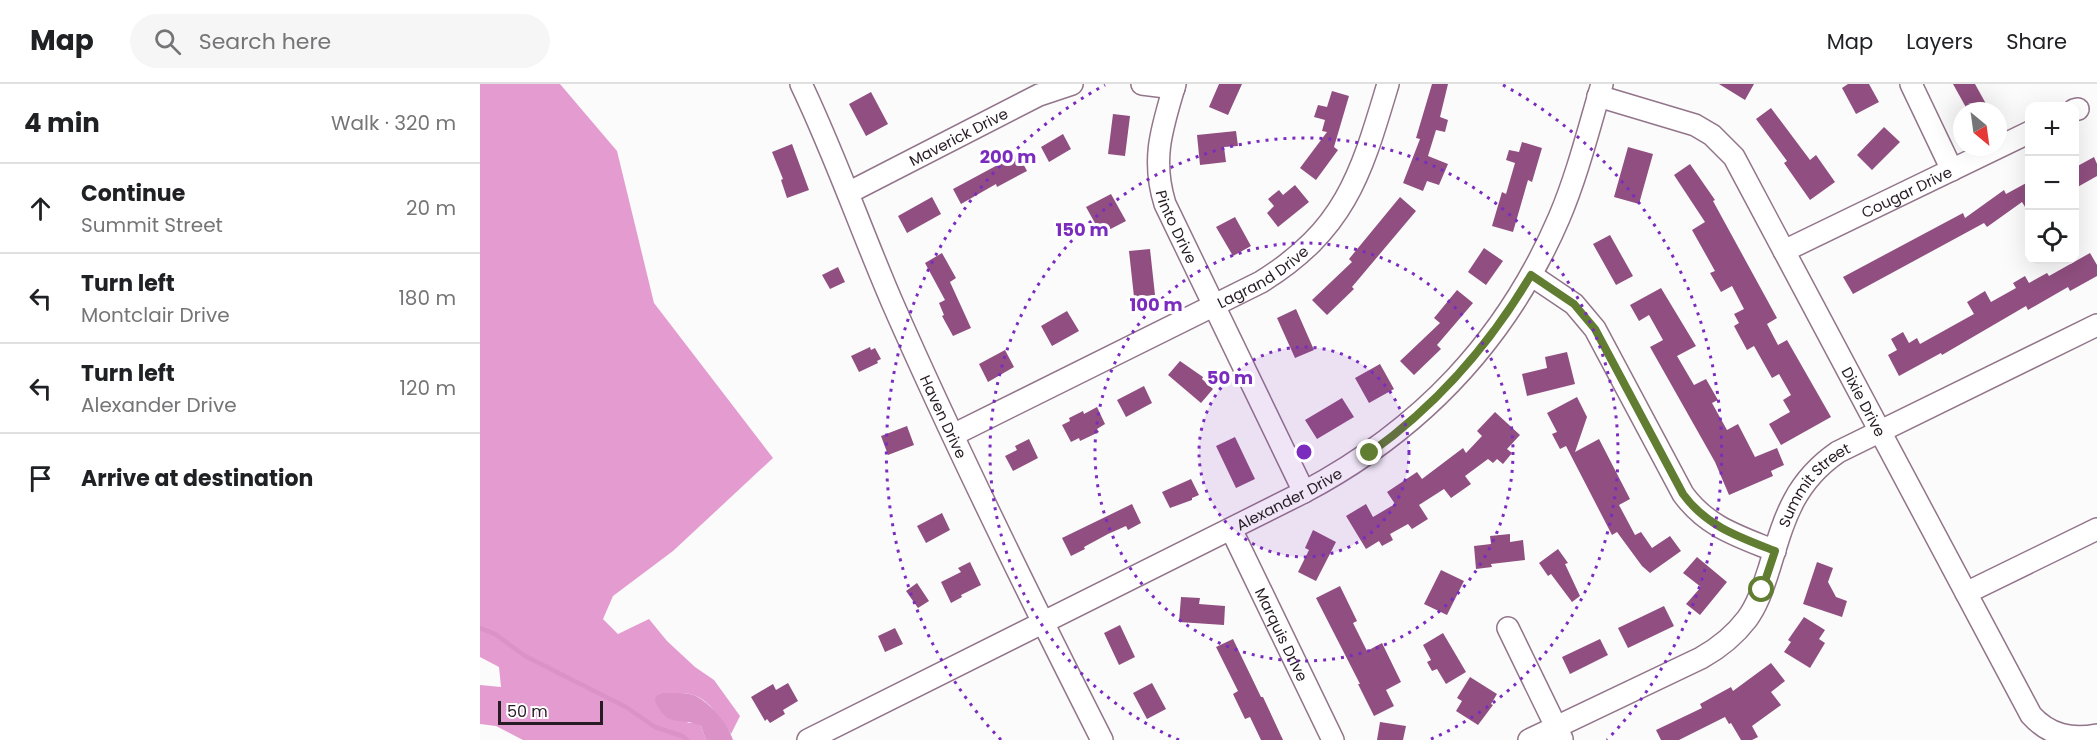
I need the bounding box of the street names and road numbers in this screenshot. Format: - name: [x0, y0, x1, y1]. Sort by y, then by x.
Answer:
- street label: Maverick Drive: [905, 102, 1011, 171]
- street label: Cougar Drive: [1858, 161, 1955, 223]
- street label: Pinto Drive: [1151, 188, 1203, 267]
- street label: Lagrand Drive: [1213, 241, 1313, 313]
- street label: Dixie Drive: [1837, 363, 1891, 440]
- street label: Haven Drive: [916, 372, 972, 462]
- street label: Summit Street: [1773, 437, 1853, 530]
- street label: Alexander Drive: [1232, 462, 1346, 535]
- street label: Marquis Drive: [1250, 584, 1313, 685]

